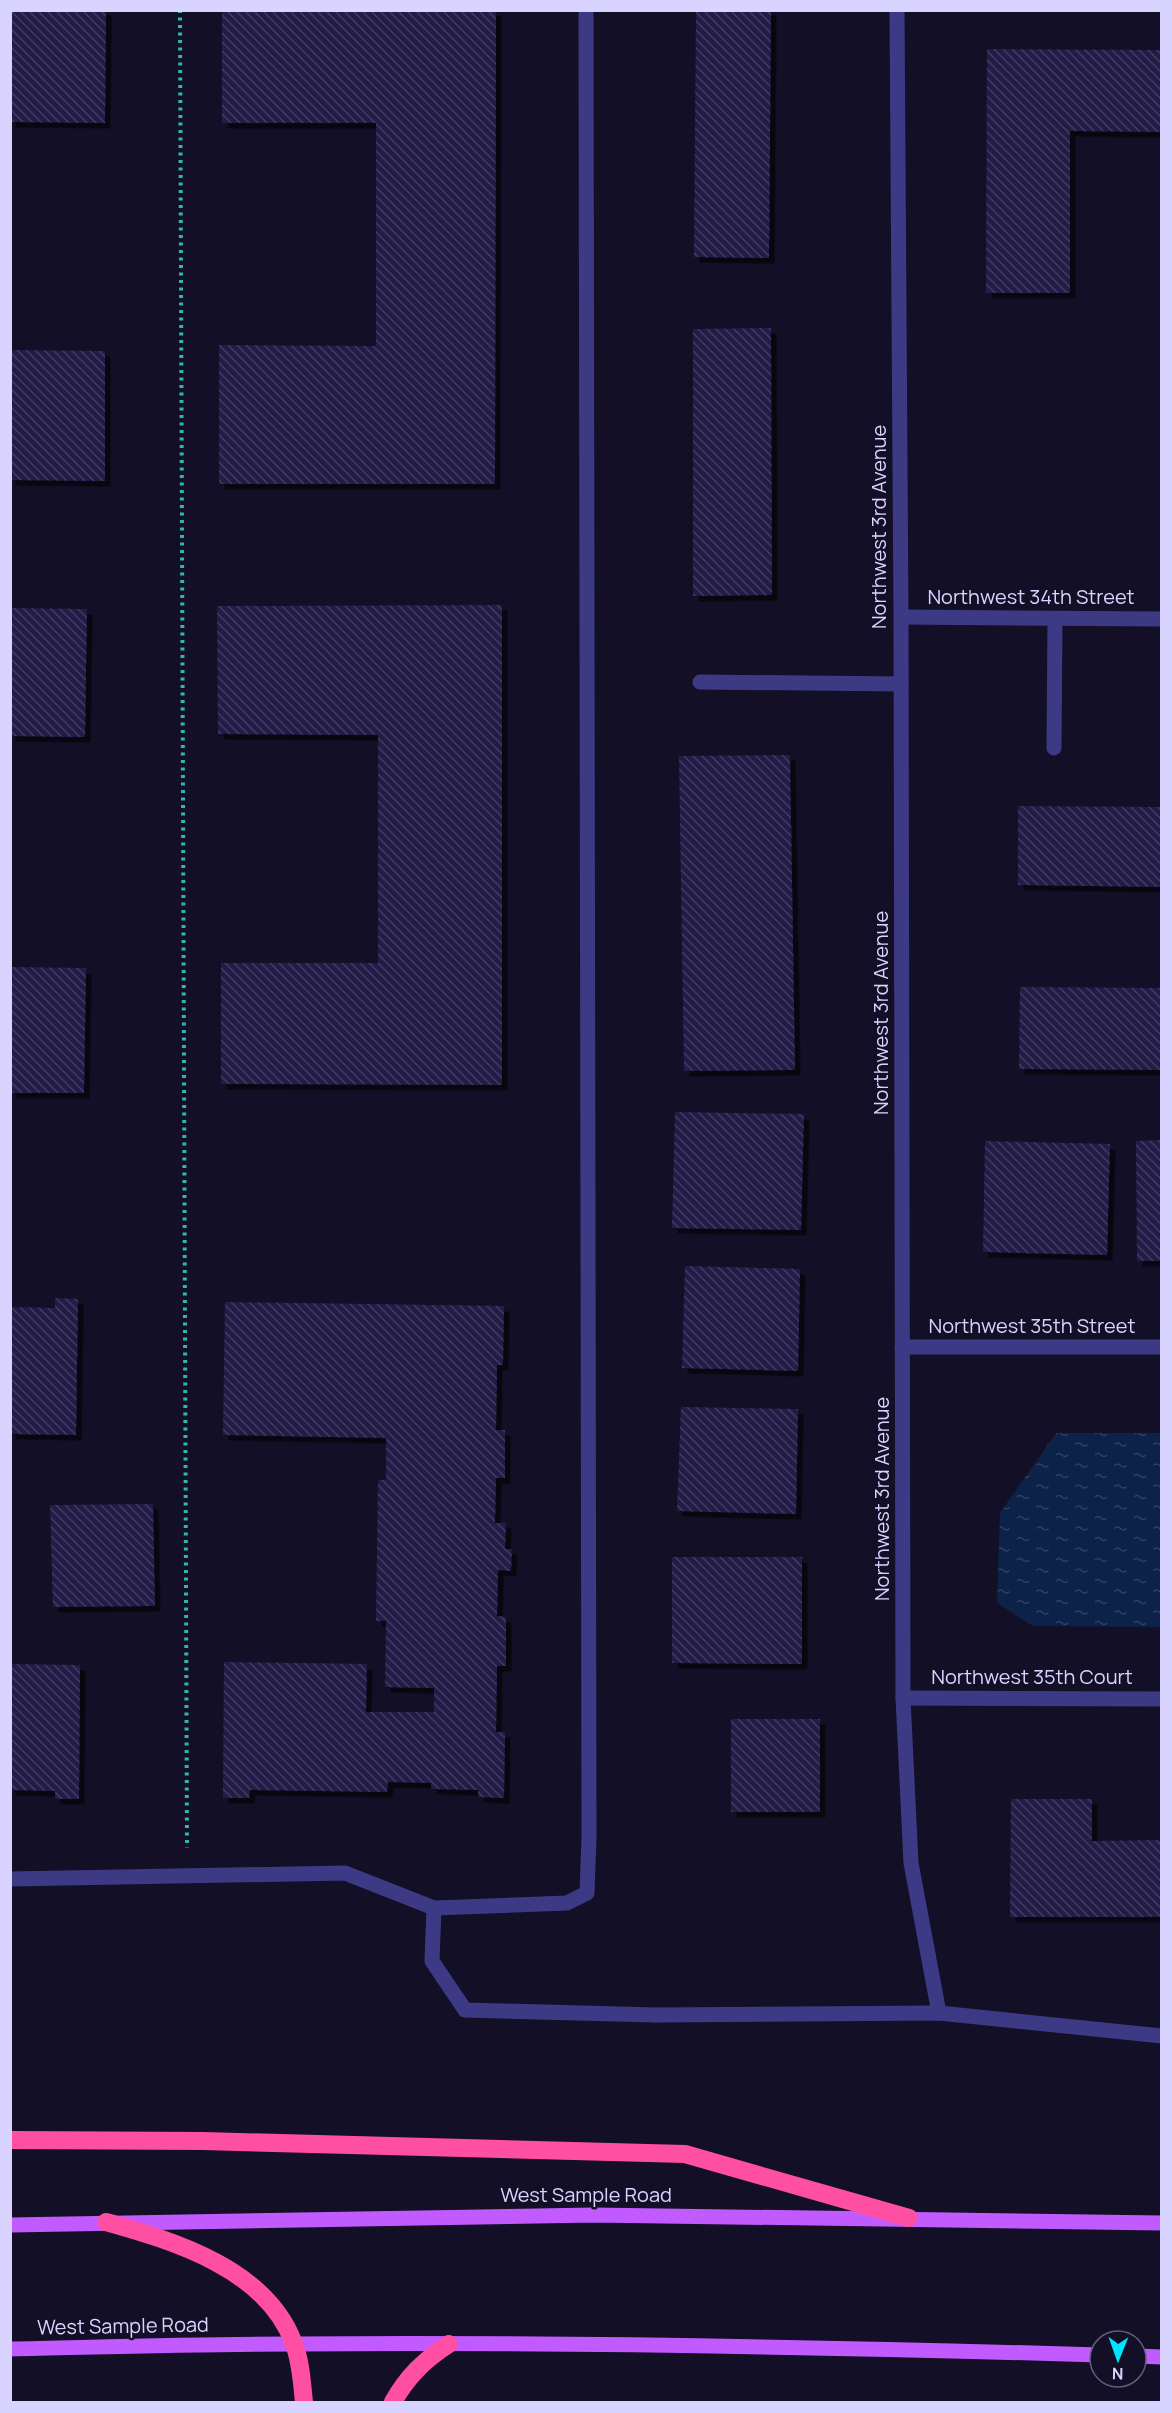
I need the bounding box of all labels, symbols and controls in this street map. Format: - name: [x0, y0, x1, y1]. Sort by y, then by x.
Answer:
- street label: Northwest 3rd Avenue: [865, 425, 892, 629]
- street label: Northwest 34th Street: [927, 583, 1135, 610]
- street label: Northwest 3rd Avenue: [867, 911, 894, 1115]
- street label: Northwest 35th Street: [928, 1312, 1136, 1339]
- street label: Northwest 3rd Avenue: [868, 1397, 895, 1601]
- street label: Northwest 35th Court: [931, 1663, 1133, 1690]
- street label: West Sample Road: [500, 2181, 672, 2208]
- street label: West Sample Road: [37, 2311, 209, 2340]
- north arrow: [1088, 2329, 1148, 2389]
- text: N: [1112, 2363, 1124, 2385]

